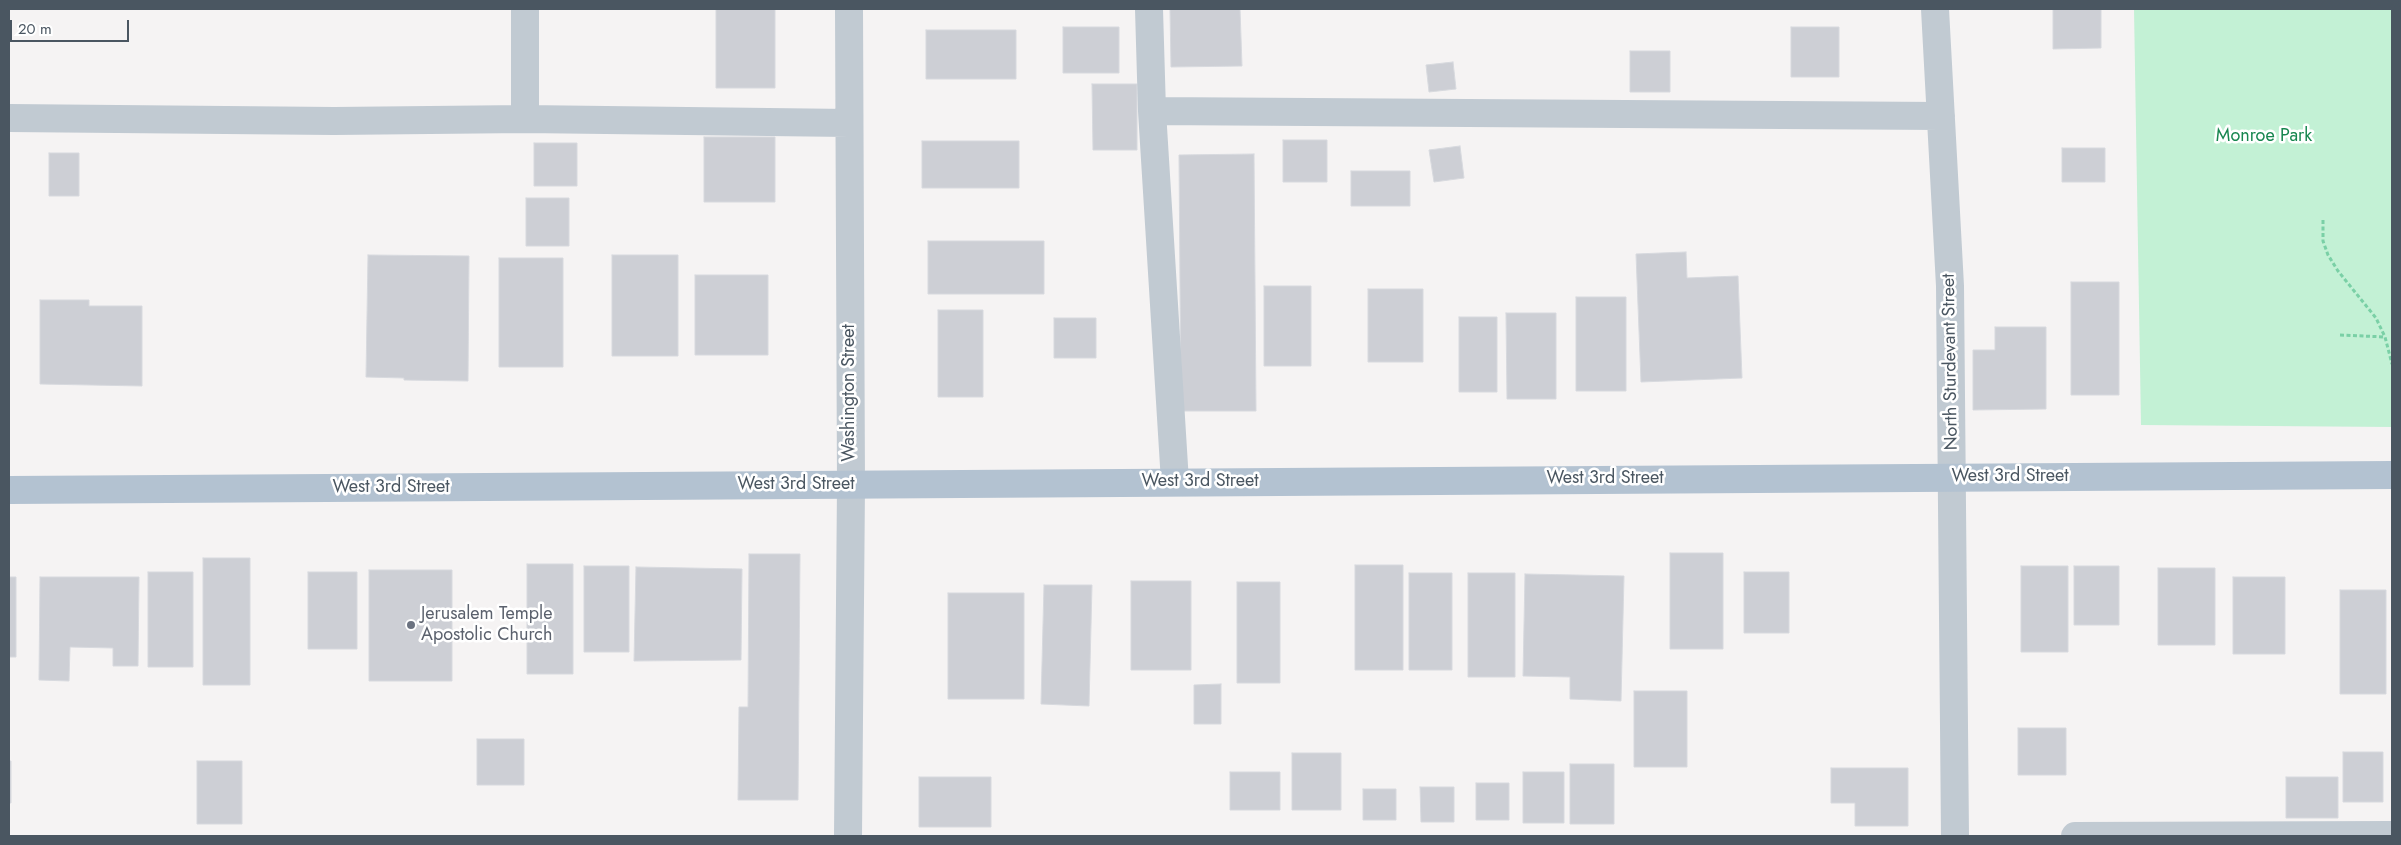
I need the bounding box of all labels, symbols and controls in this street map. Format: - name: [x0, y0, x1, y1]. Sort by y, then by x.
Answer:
- scale bar: [12, 10, 131, 42]
- text: 20 m: [18, 18, 52, 40]
- park label: Monroe Park: [2216, 126, 2312, 148]
- street label: North Sturdevant Street: [1939, 273, 1963, 451]
- street label: Washington Street: [839, 324, 861, 462]
- street label: West 3rd Street: [1951, 466, 2069, 488]
- street label: West 3rd Street: [1546, 468, 1664, 490]
- street label: West 3rd Street: [1141, 471, 1259, 493]
- street label: West 3rd Street: [737, 474, 855, 496]
- street label: West 3rd Street: [332, 477, 450, 499]
- place label: Jerusalem Temple Apostolic Church: [421, 604, 553, 646]
- marker: Jerusalem Temple Apostolic Church: [405, 619, 417, 631]

